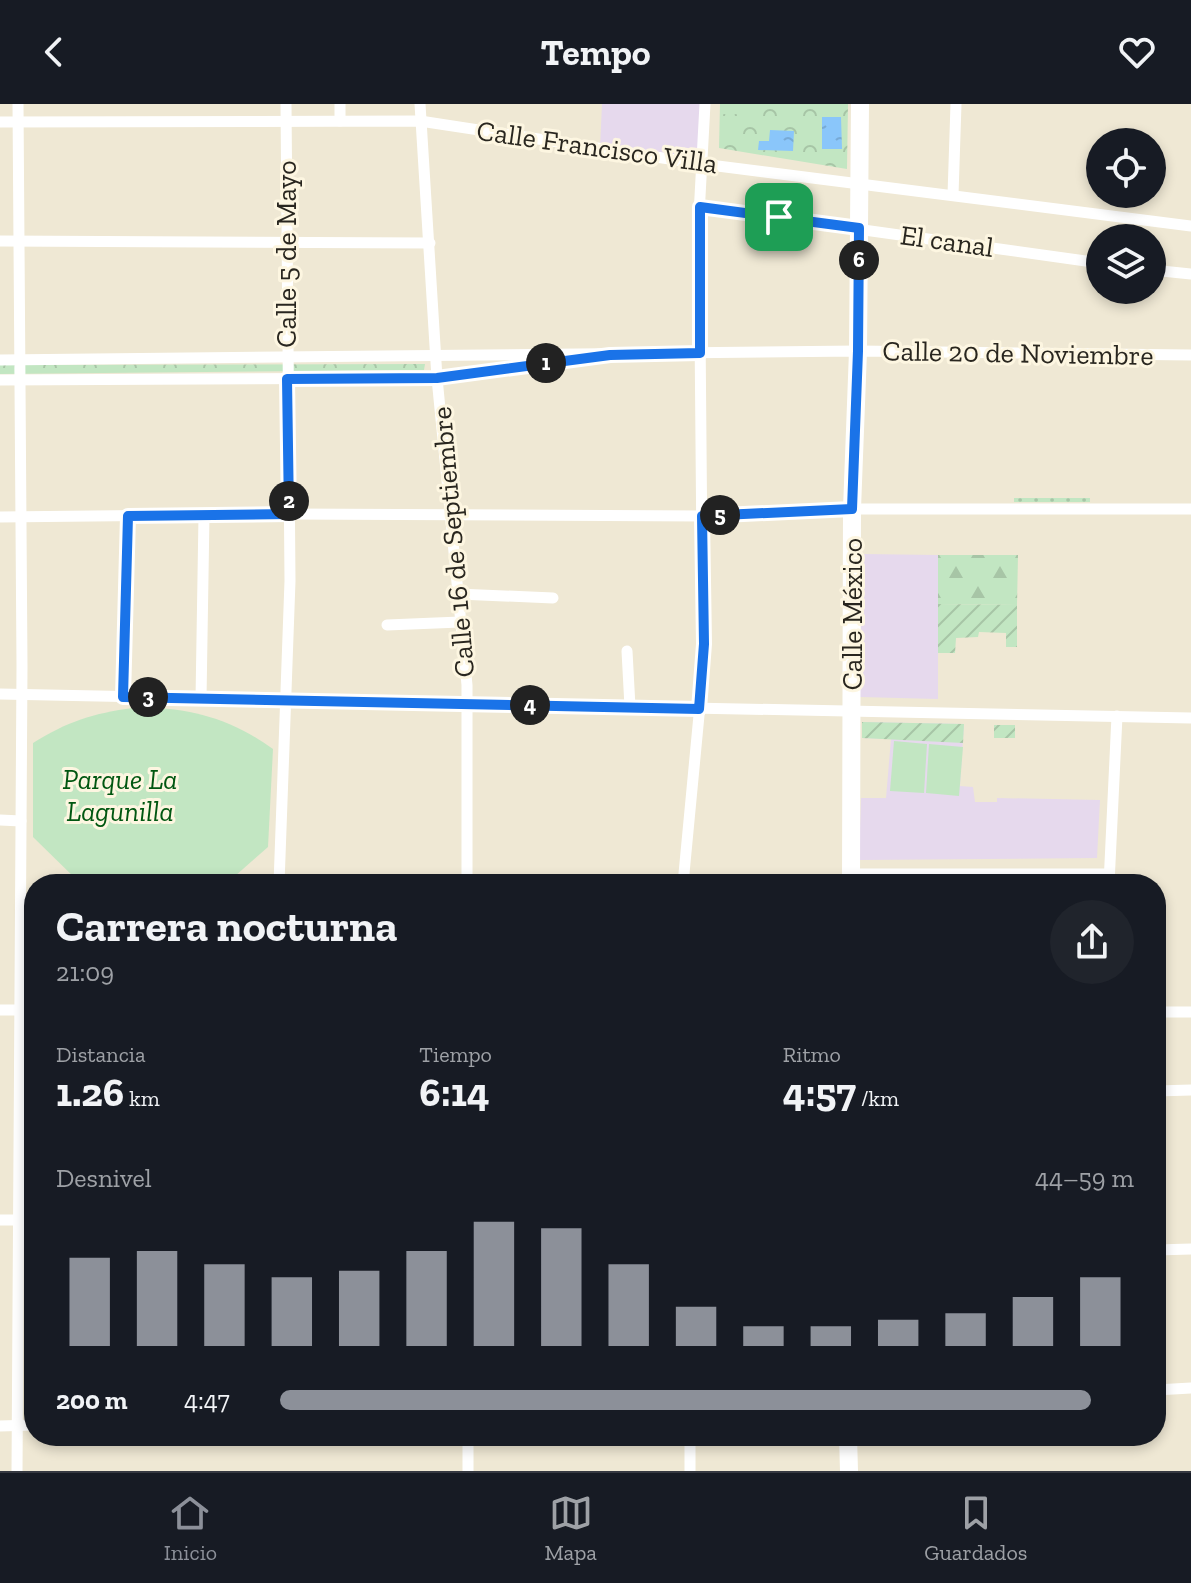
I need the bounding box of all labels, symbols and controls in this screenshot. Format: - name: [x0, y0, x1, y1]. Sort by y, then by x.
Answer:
- icon: back: [32, 30, 76, 74]
- icon: heart: [1115, 30, 1159, 74]
- text: Tempo: [540, 31, 651, 74]
- street label: Calle Francisco Villa: [475, 114, 720, 180]
- map controls: [1086, 128, 1166, 304]
- button: locate: [1086, 128, 1166, 208]
- street label: Calle 5 de Mayo: [270, 160, 303, 348]
- pin: [745, 183, 813, 251]
- icon: arrive: [757, 195, 801, 239]
- street label: El canal: [898, 218, 996, 264]
- button: layers: [1086, 224, 1166, 304]
- pin: 6: [839, 240, 879, 280]
- text: 6: [853, 246, 865, 273]
- street label: Calle 20 de Noviembre: [882, 334, 1154, 372]
- pin: 1: [526, 343, 566, 383]
- text: 1: [542, 349, 550, 376]
- street label: Calle 16 de Septiembre: [425, 405, 481, 679]
- pin: 2: [269, 481, 309, 521]
- text: 2: [283, 487, 295, 514]
- pin: 5: [700, 495, 740, 535]
- text: 5: [714, 501, 726, 528]
- street label: Calle México: [836, 538, 869, 690]
- pin: 3: [128, 677, 168, 717]
- text: 3: [142, 683, 154, 710]
- pin: 4: [510, 685, 550, 725]
- text: 4: [524, 691, 536, 718]
- park label: Parque La Lagunilla: [63, 763, 177, 828]
- text: Carrera nocturna: [56, 899, 397, 952]
- button: share: [1050, 900, 1134, 984]
- text: 21:09: [56, 956, 114, 988]
- text: Distancia: [56, 1041, 146, 1068]
- text: Tiempo: [419, 1041, 492, 1068]
- text: Ritmo: [783, 1041, 841, 1068]
- text: 1.26: [56, 1068, 124, 1116]
- text: 6:14: [419, 1068, 490, 1116]
- text: 4:57: [783, 1068, 856, 1116]
- text: km: [124, 1085, 160, 1112]
- text: /km: [856, 1085, 899, 1112]
- text: Desnivel: [56, 1162, 152, 1194]
- text: 44–59 m: [1035, 1162, 1134, 1194]
- text: 200 m: [56, 1384, 128, 1416]
- text: 4:47: [184, 1384, 230, 1416]
- tab: Inicio: [164, 1491, 217, 1566]
- tab: Mapa: [544, 1491, 597, 1566]
- tab: Guardados: [924, 1491, 1027, 1566]

